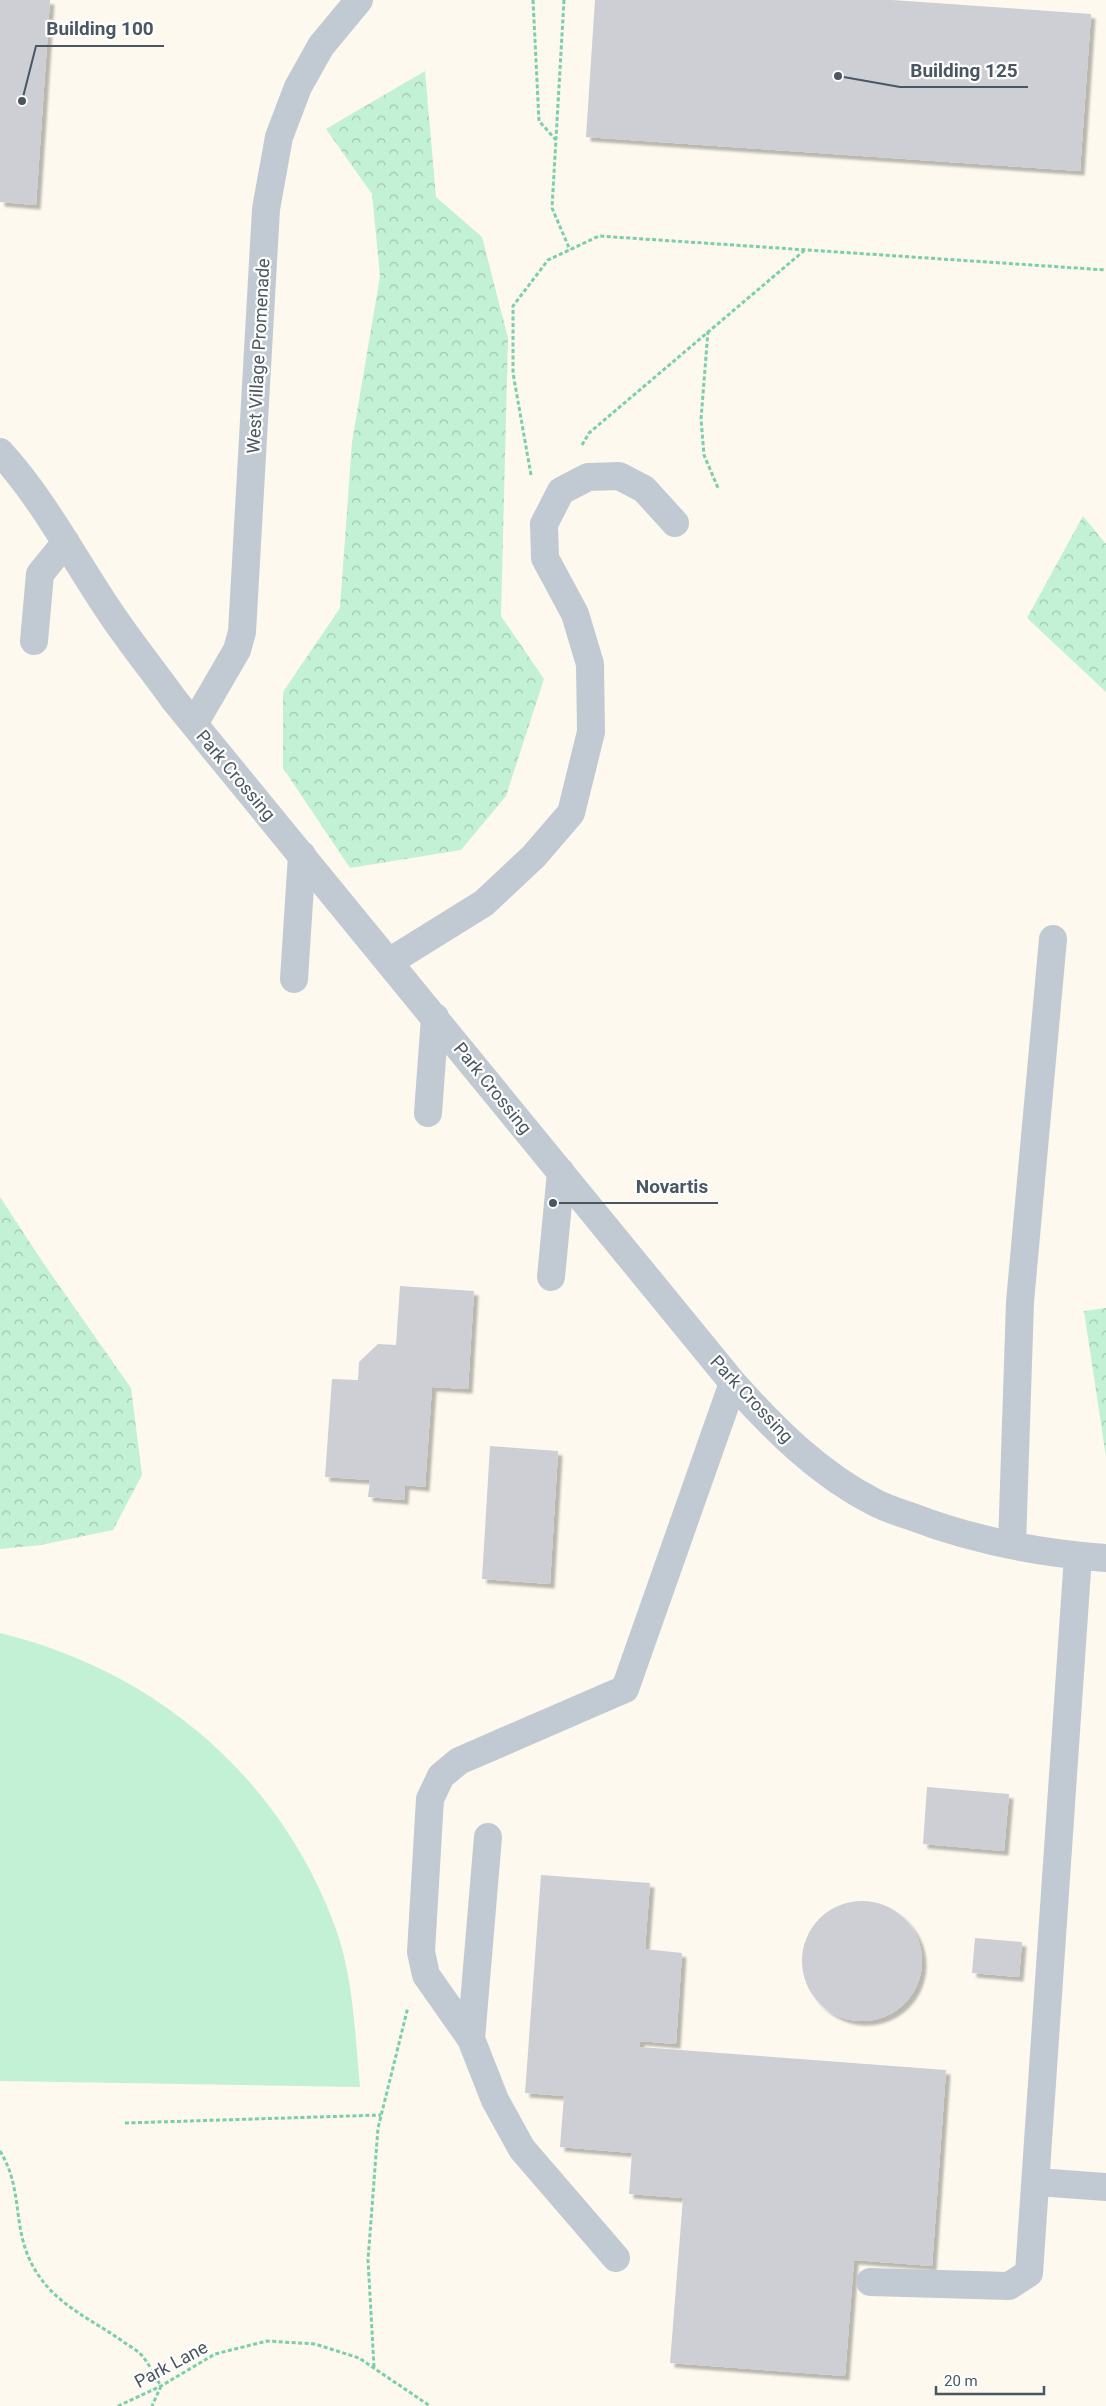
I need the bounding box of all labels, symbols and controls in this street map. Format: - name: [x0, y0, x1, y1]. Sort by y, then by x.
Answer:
- callout: Building 100: [36, 12, 164, 46]
- text: Building 100: [46, 17, 154, 40]
- callout: Building 125: [900, 53, 1028, 87]
- text: Building 125: [910, 59, 1018, 82]
- street label: West Village Promenade: [242, 258, 274, 454]
- street label: Park Crossing: [192, 725, 280, 825]
- street label: Park Crossing: [450, 1038, 536, 1138]
- callout: Novartis: [626, 1169, 718, 1203]
- text: Novartis: [636, 1175, 708, 1198]
- street label: Park Crossing: [706, 1351, 798, 1447]
- street label: Park Lane: [131, 2336, 211, 2392]
- scale bar: [936, 2364, 1044, 2396]
- text: 20 m: [944, 2372, 978, 2390]

